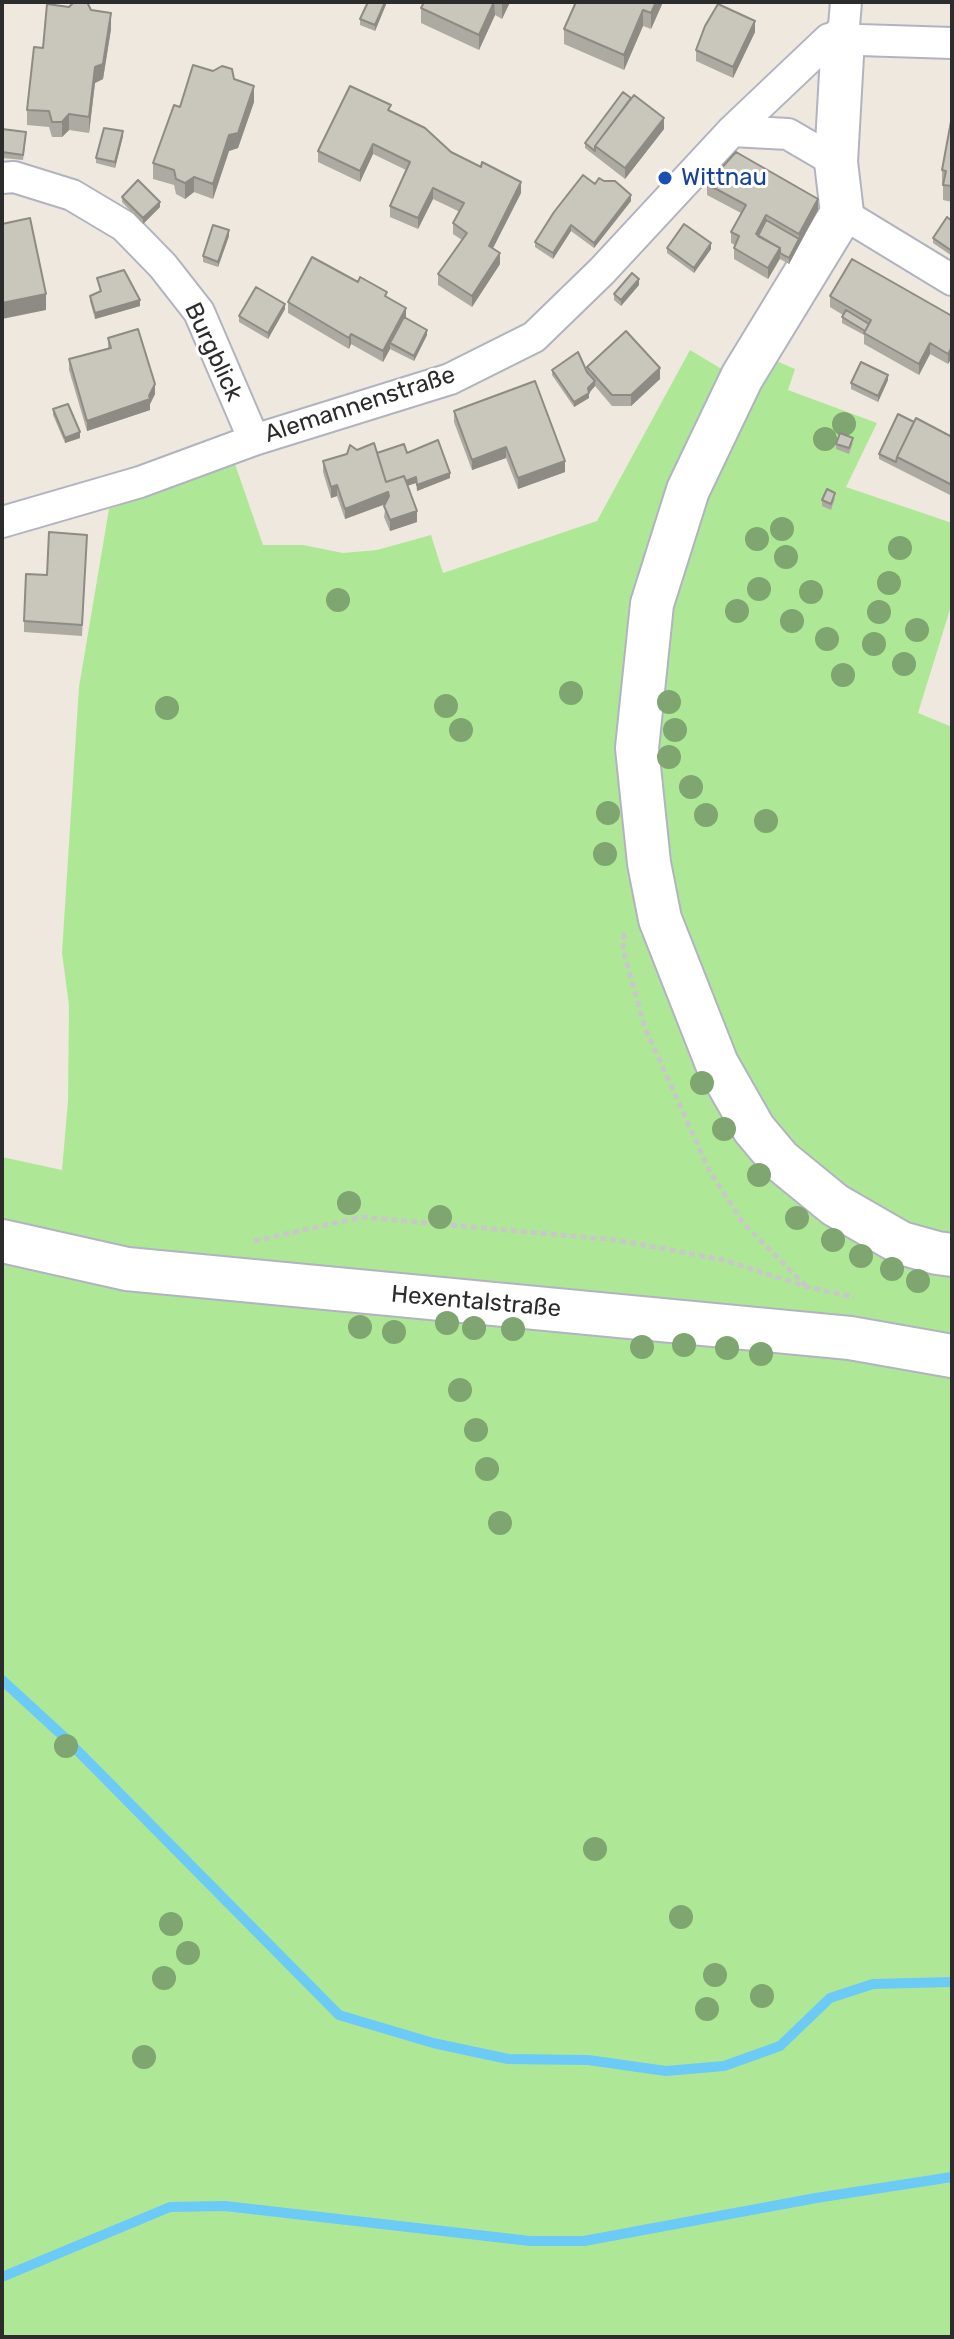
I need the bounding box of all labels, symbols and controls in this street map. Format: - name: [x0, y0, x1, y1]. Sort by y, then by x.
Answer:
- place label: Wittnau: [681, 164, 767, 192]
- marker: Wittnau: [656, 169, 674, 187]
- street label: Burgblick: [178, 298, 248, 406]
- street label: Alemannenstraße: [261, 361, 459, 449]
- street label: Hexentalstraße: [390, 1280, 562, 1324]

